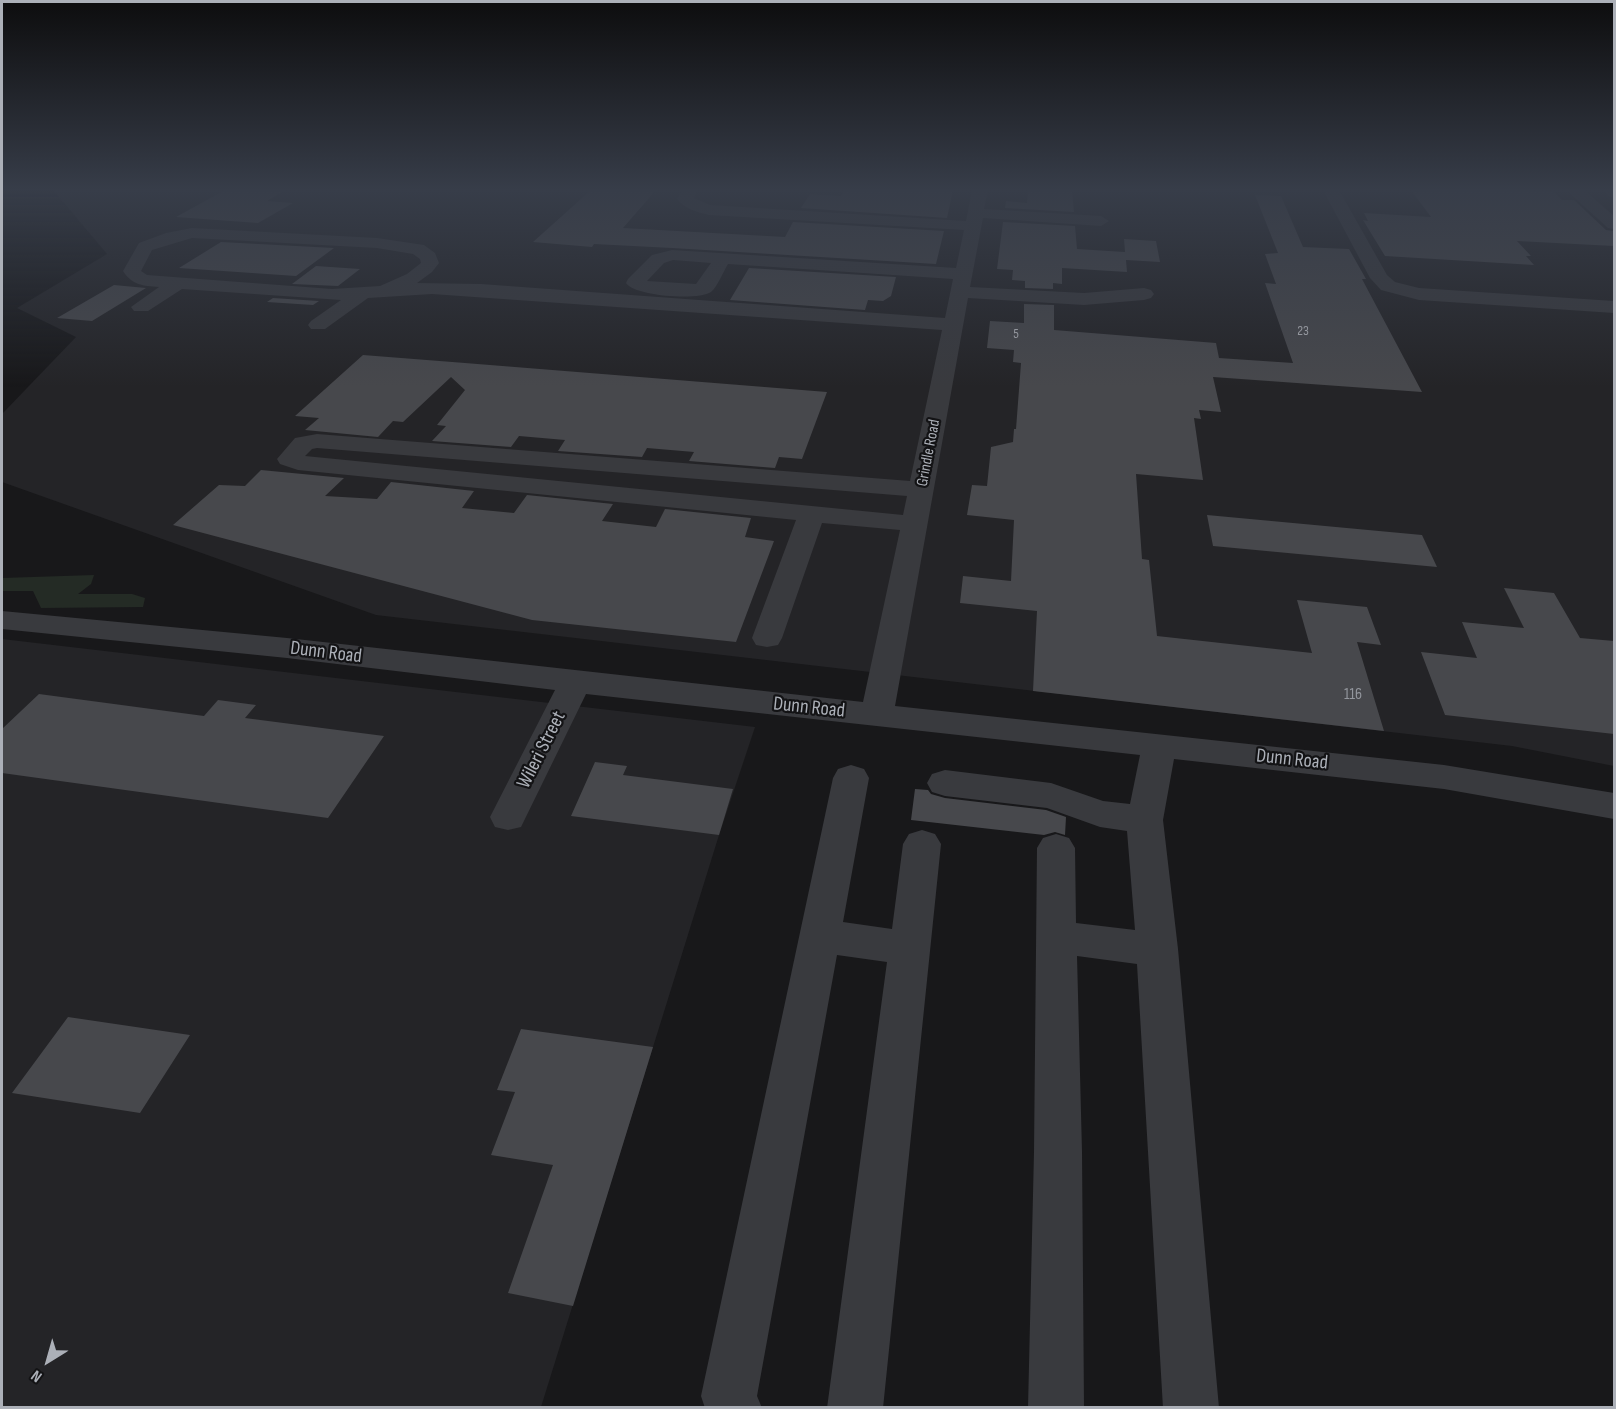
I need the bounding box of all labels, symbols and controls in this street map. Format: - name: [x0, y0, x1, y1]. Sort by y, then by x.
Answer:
- house number: 23: [1297, 323, 1309, 339]
- house number: 5: [1013, 326, 1019, 342]
- street label: Grindle Road: [913, 418, 945, 488]
- street label: Dunn Road: [289, 637, 363, 669]
- house number: 116: [1344, 685, 1362, 705]
- street label: Dunn Road: [772, 692, 846, 724]
- street label: Wileri Street: [512, 707, 572, 793]
- street label: Dunn Road: [1255, 744, 1329, 776]
- north arrow: [18, 1331, 78, 1391]
- text: N: [28, 1366, 46, 1386]

